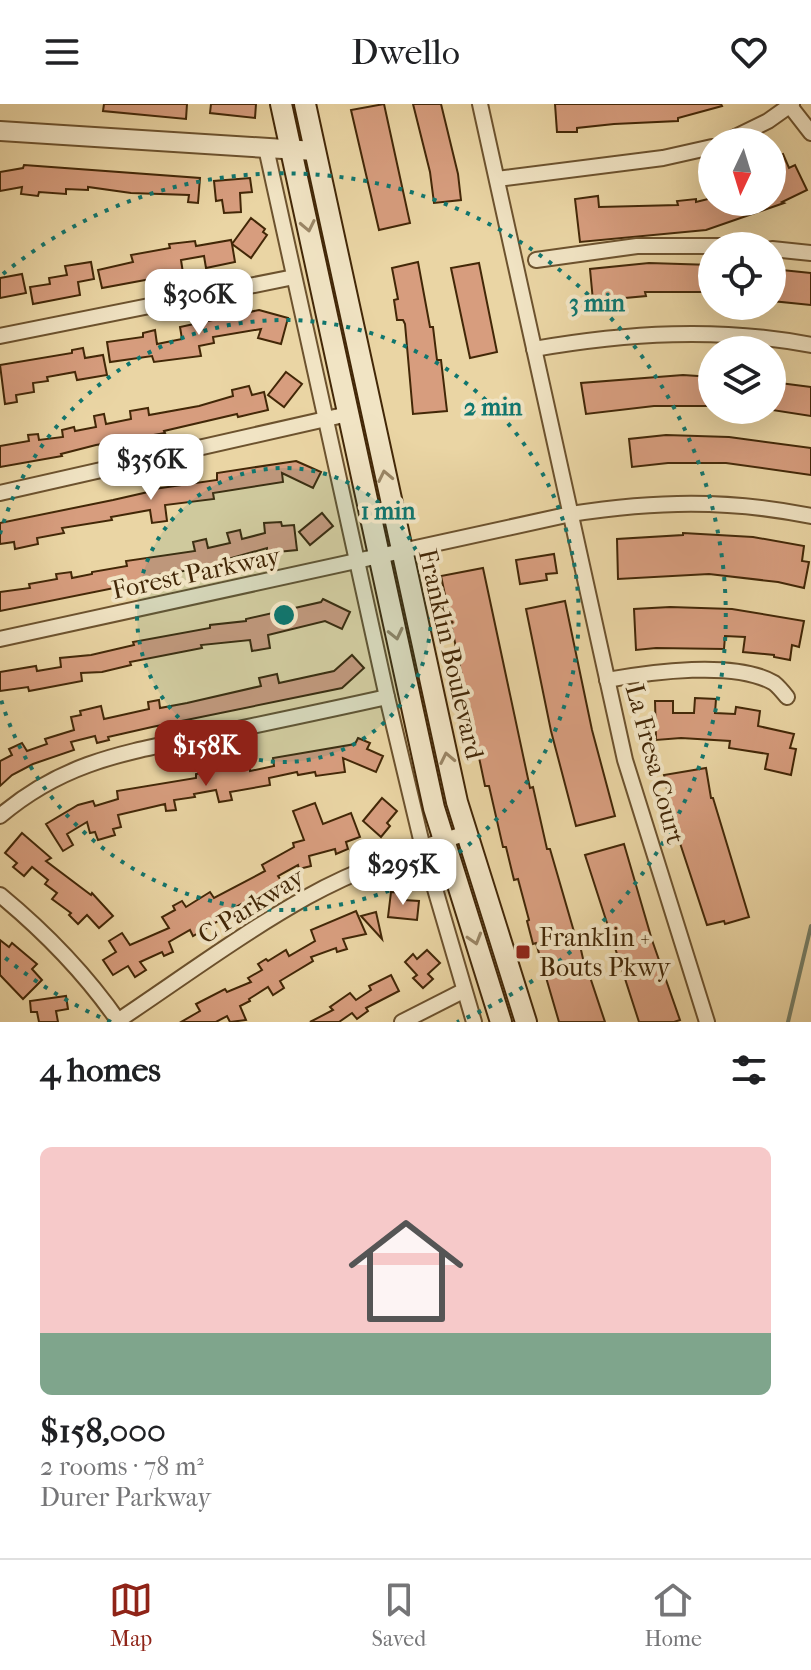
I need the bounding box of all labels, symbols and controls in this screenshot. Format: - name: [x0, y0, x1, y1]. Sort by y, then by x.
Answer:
- icon: menu: [40, 30, 84, 74]
- icon: heart: [727, 30, 771, 74]
- text: Dwello: [351, 31, 460, 73]
- north arrow: [698, 128, 786, 216]
- map controls: [698, 128, 786, 424]
- one-way arrow: [299, 218, 316, 232]
- button: locate: [698, 232, 786, 320]
- pin: $306K: [143, 269, 255, 337]
- text: $306K: [163, 279, 235, 310]
- text: 3 min: [569, 289, 626, 317]
- button: layers: [698, 336, 786, 424]
- text: 2 min: [464, 393, 523, 421]
- pin: $356K: [95, 434, 207, 502]
- text: $356K: [116, 444, 186, 475]
- one-way arrow: [377, 470, 394, 484]
- text: 1 min: [361, 497, 416, 525]
- street label: Forest Parkway: [109, 540, 284, 606]
- street label: Franklin Boulevard: [412, 546, 490, 763]
- centre of rings: [270, 601, 298, 629]
- one-way arrow: [387, 626, 404, 640]
- street label: La Fresa Court: [619, 681, 691, 848]
- pin: $158K: [150, 720, 262, 788]
- text: $158K: [173, 730, 239, 761]
- one-way arrow: [439, 751, 456, 765]
- pin: $295K: [347, 839, 459, 907]
- text: $295K: [367, 849, 439, 880]
- street label: C Parkway: [192, 861, 311, 951]
- place label: Franklin + Bouts Pkwy: [539, 922, 671, 983]
- one-way arrow: [466, 932, 482, 946]
- marker: Franklin + Bouts Pkwy: [514, 943, 532, 961]
- icon: filters: [727, 1048, 771, 1092]
- text: 4 homes: [40, 1050, 161, 1090]
- icon: home: [334, 1199, 478, 1343]
- text: $158,000: [40, 1411, 166, 1451]
- text: 2 rooms · 78 m²: [40, 1451, 204, 1482]
- text: Durer Parkway: [40, 1482, 211, 1513]
- tab: Map: [109, 1578, 153, 1652]
- tab: Saved: [372, 1578, 426, 1652]
- tab: Home: [645, 1578, 702, 1652]

